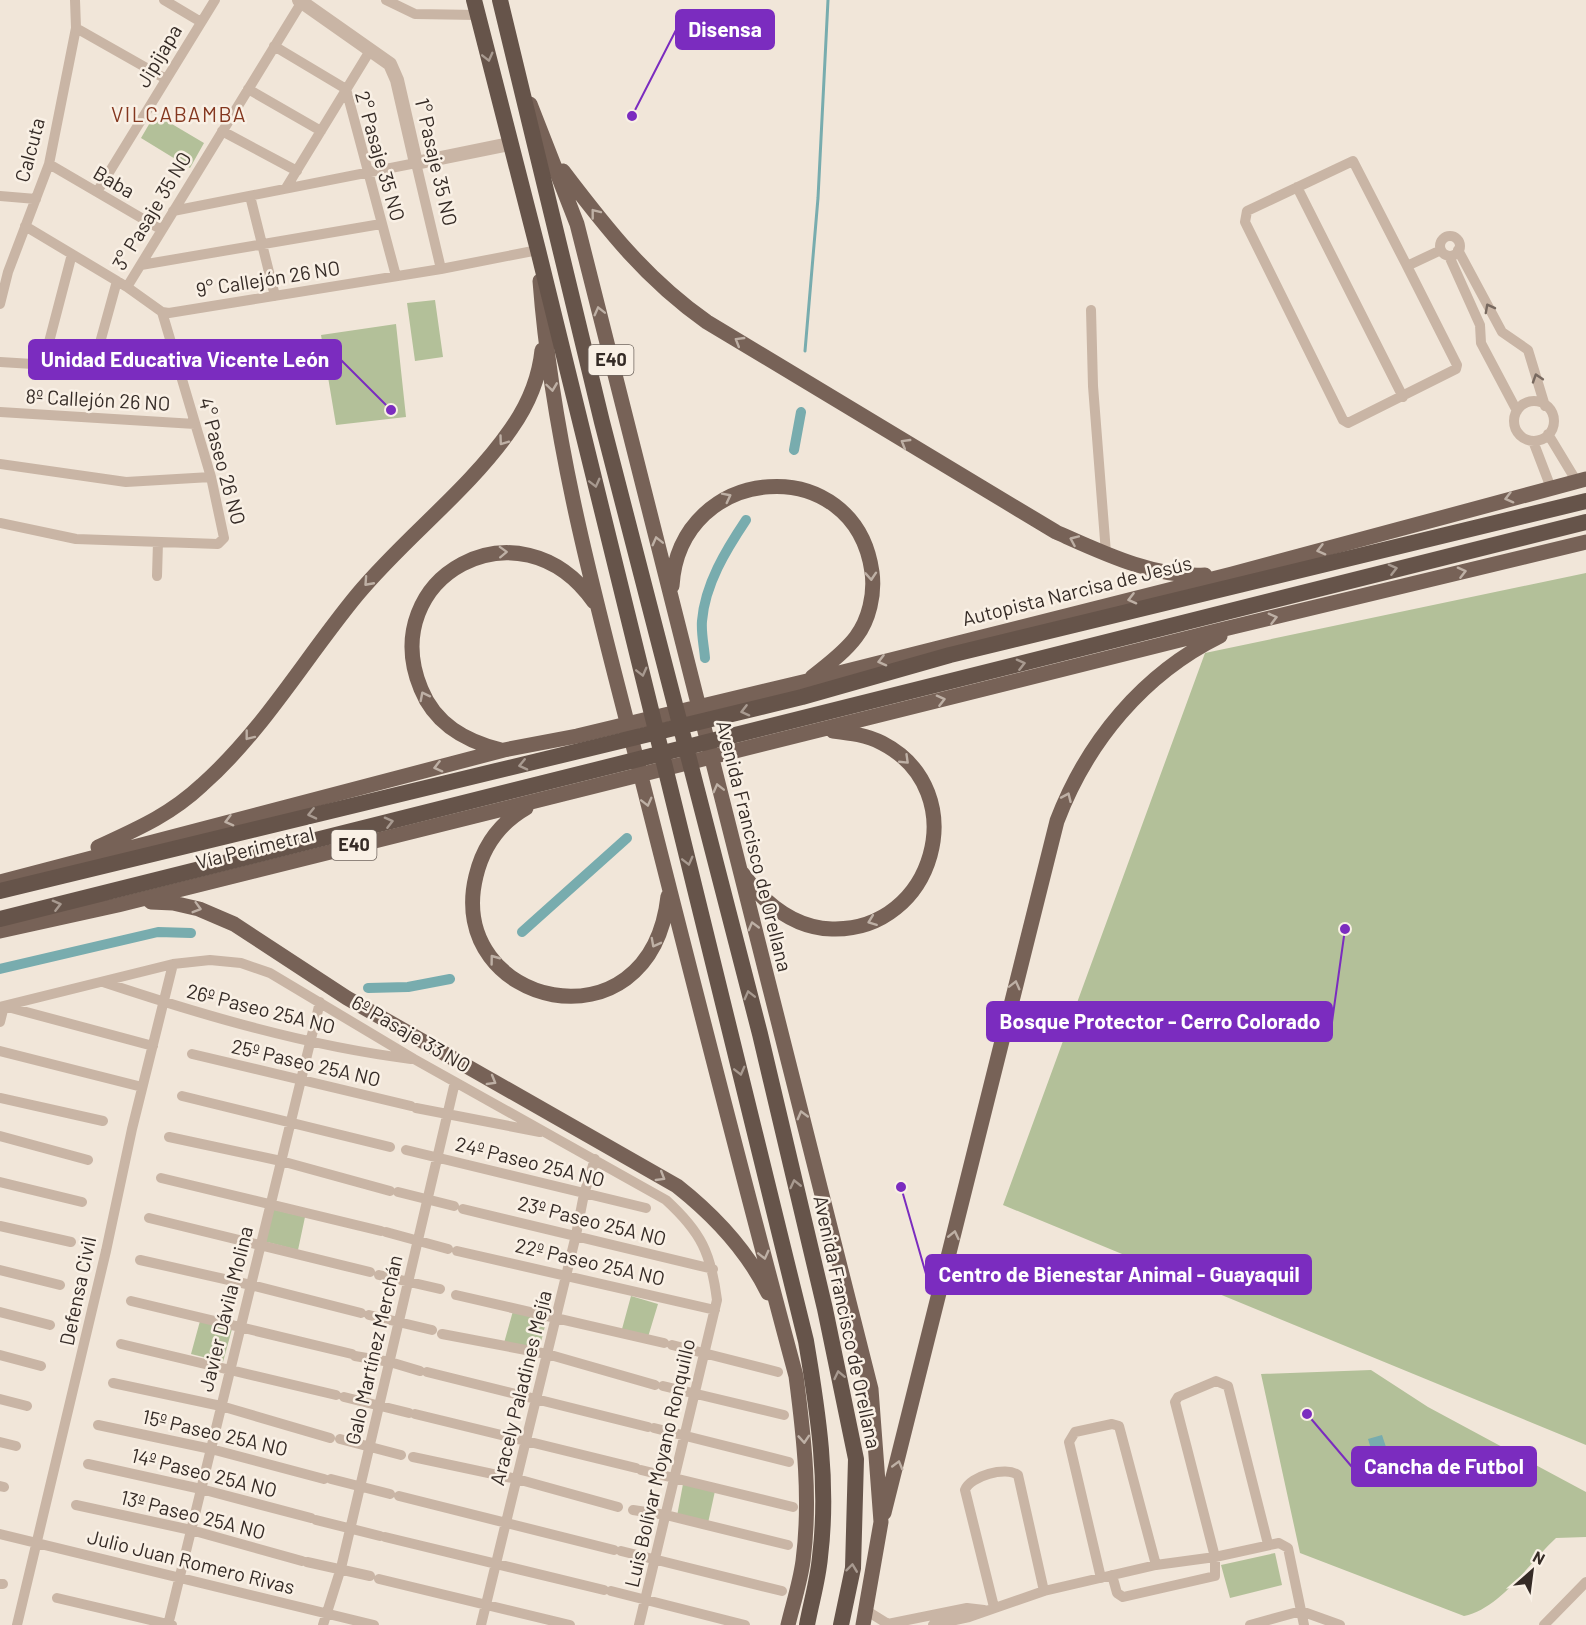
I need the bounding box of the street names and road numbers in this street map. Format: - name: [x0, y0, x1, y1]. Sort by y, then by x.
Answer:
- street label: Jipijapa: [130, 20, 186, 91]
- street label: 2° Pasaje 35 NO: [351, 88, 411, 224]
- street label: 1° Pasaje 35 NO: [411, 95, 463, 228]
- street label: Calcuta: [9, 115, 49, 184]
- street label: 3° Pasaje 35 NO: [106, 147, 196, 274]
- street label: Baba: [90, 160, 139, 202]
- street label: 9° Callejón 26 NO: [194, 255, 342, 301]
- road number: E40: [588, 345, 634, 375]
- street label: 8º Callejón 26 NO: [25, 383, 171, 415]
- street label: 4° Paseo 26 NO: [194, 394, 251, 527]
- street label: Autopista Narcisa de Jesús: [959, 550, 1194, 630]
- street label: Avenida Francisco de Orellana: [712, 718, 798, 974]
- street label: Vía Perimetral: [193, 821, 316, 873]
- road number: E40: [332, 830, 376, 860]
- street label: 26º Paseo 25A NO: [184, 978, 338, 1038]
- street label: 6º Pasaje 33 NO: [348, 989, 475, 1077]
- street label: 25º Paseo 25A NO: [229, 1033, 383, 1091]
- street label: 24º Paseo 25A NO: [453, 1131, 607, 1191]
- street label: 23º Paseo 25A NO: [516, 1190, 669, 1250]
- street label: Avenida Francisco de Orellana: [809, 1193, 887, 1451]
- street label: Javier Dávila Molina: [193, 1223, 257, 1394]
- street label: 22º Paseo 25A NO: [513, 1232, 667, 1290]
- street label: Defensa Civil: [54, 1234, 100, 1347]
- street label: Galo Martínez Merchán: [340, 1253, 407, 1447]
- street label: Aracely Paladines Mejía: [484, 1288, 556, 1488]
- street label: Luis Bolívar Moyano Ronquillo: [619, 1336, 699, 1589]
- street label: 15º Paseo 25A NO: [140, 1404, 290, 1460]
- street label: 14º Paseo 25A NO: [129, 1442, 280, 1502]
- street label: 13º Paseo 25A NO: [118, 1484, 268, 1544]
- street label: Julio Juan Romero Rivas: [85, 1524, 297, 1598]

